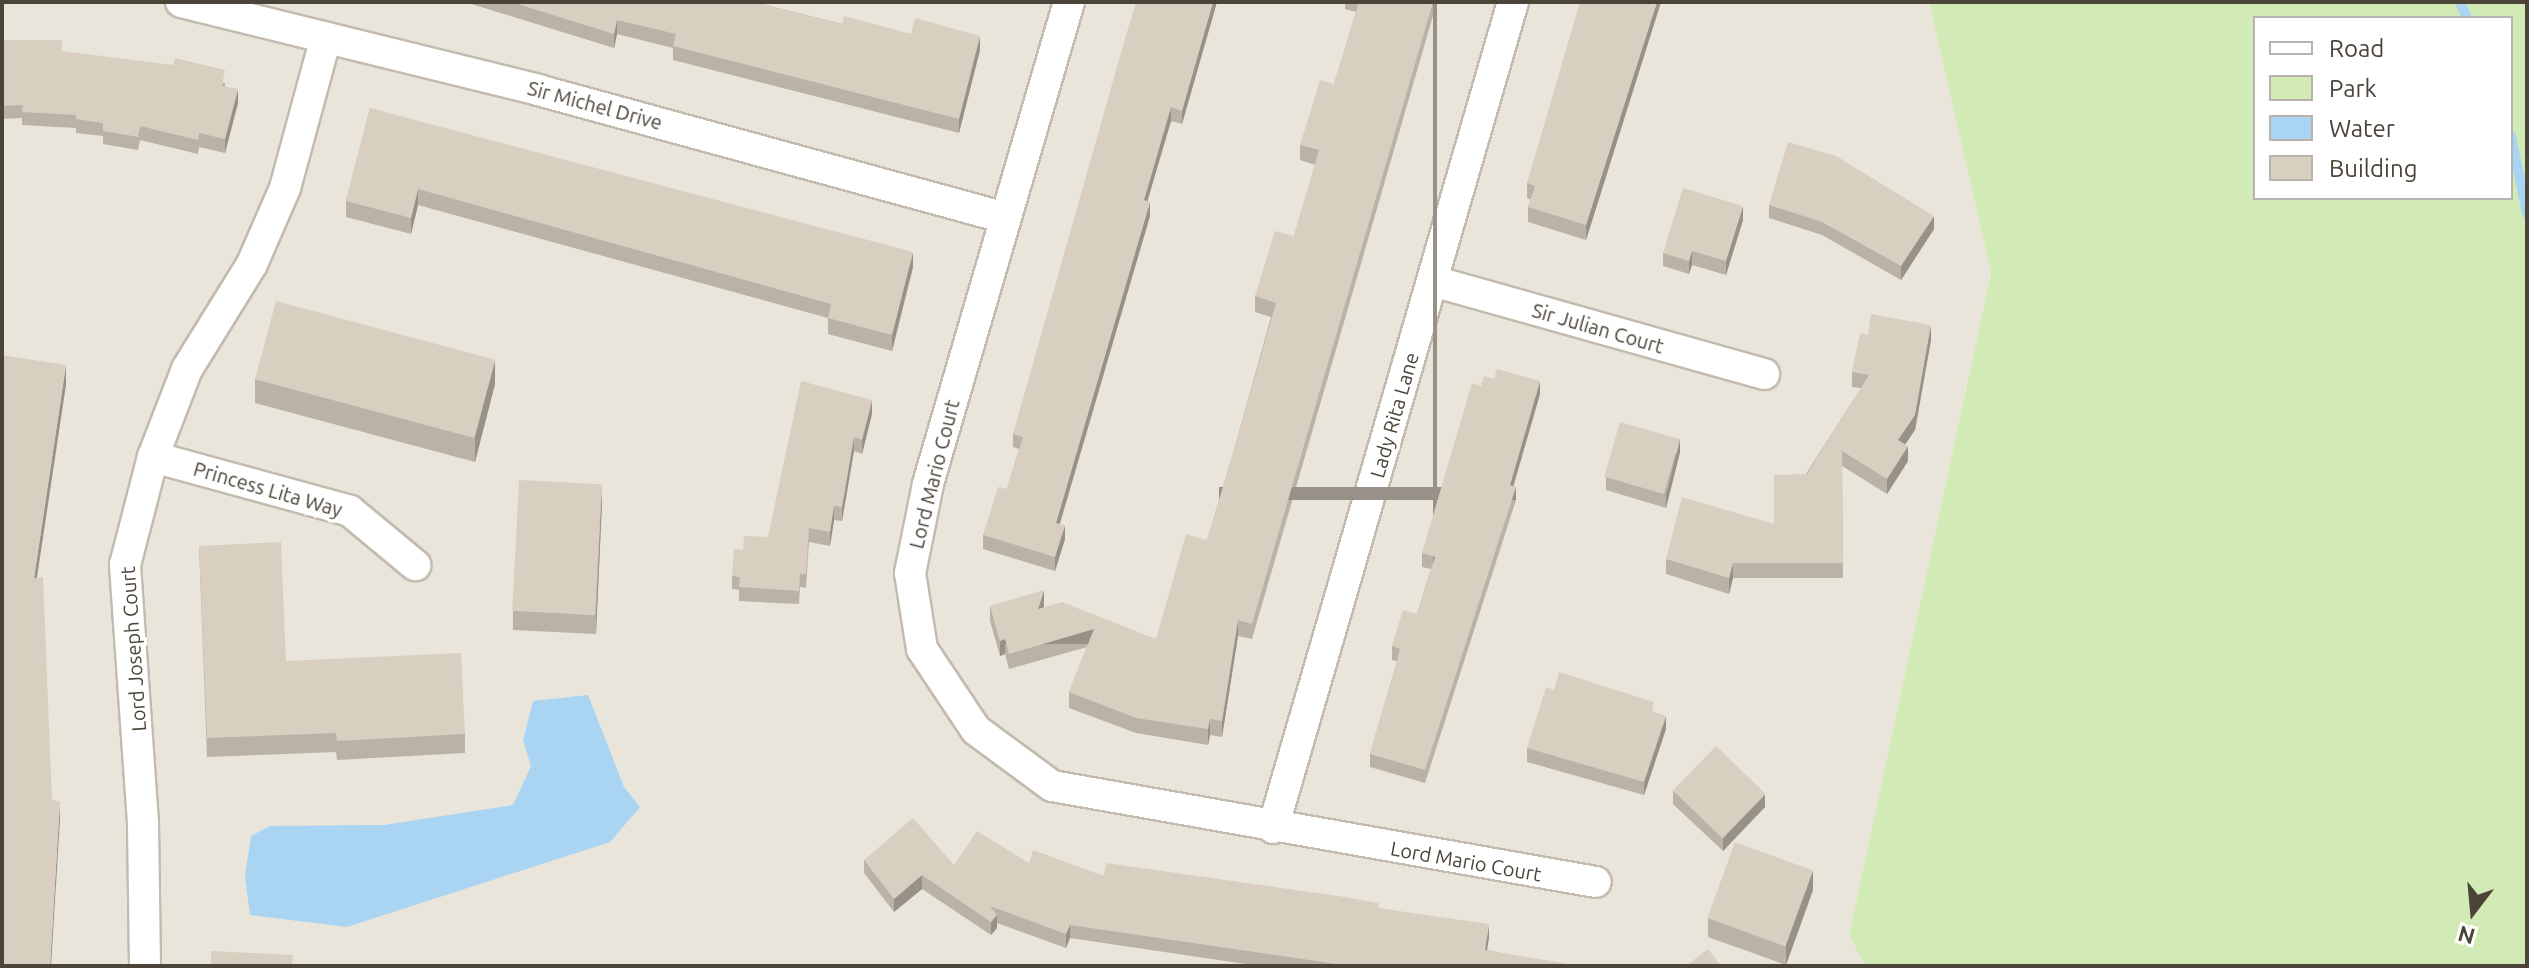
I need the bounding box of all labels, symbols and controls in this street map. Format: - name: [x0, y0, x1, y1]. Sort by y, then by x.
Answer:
- legend: [2253, 16, 2513, 200]
- text: Road: [2329, 35, 2384, 62]
- street label: Sir Michel Drive: [525, 75, 665, 135]
- text: Park: [2329, 75, 2377, 102]
- text: Water: [2329, 115, 2395, 142]
- text: Building: [2329, 155, 2417, 182]
- street label: Sir Julian Court: [1529, 298, 1667, 358]
- street label: Lady Rita Lane: [1365, 350, 1423, 480]
- street label: Lord Mario Court: [904, 397, 964, 551]
- street label: Princess Lita Way: [191, 456, 345, 522]
- street label: Lord Joseph Court: [115, 566, 151, 732]
- street label: Lord Mario Court: [1389, 836, 1543, 886]
- north arrow: [2433, 872, 2513, 952]
- text: N: [2455, 921, 2478, 950]

